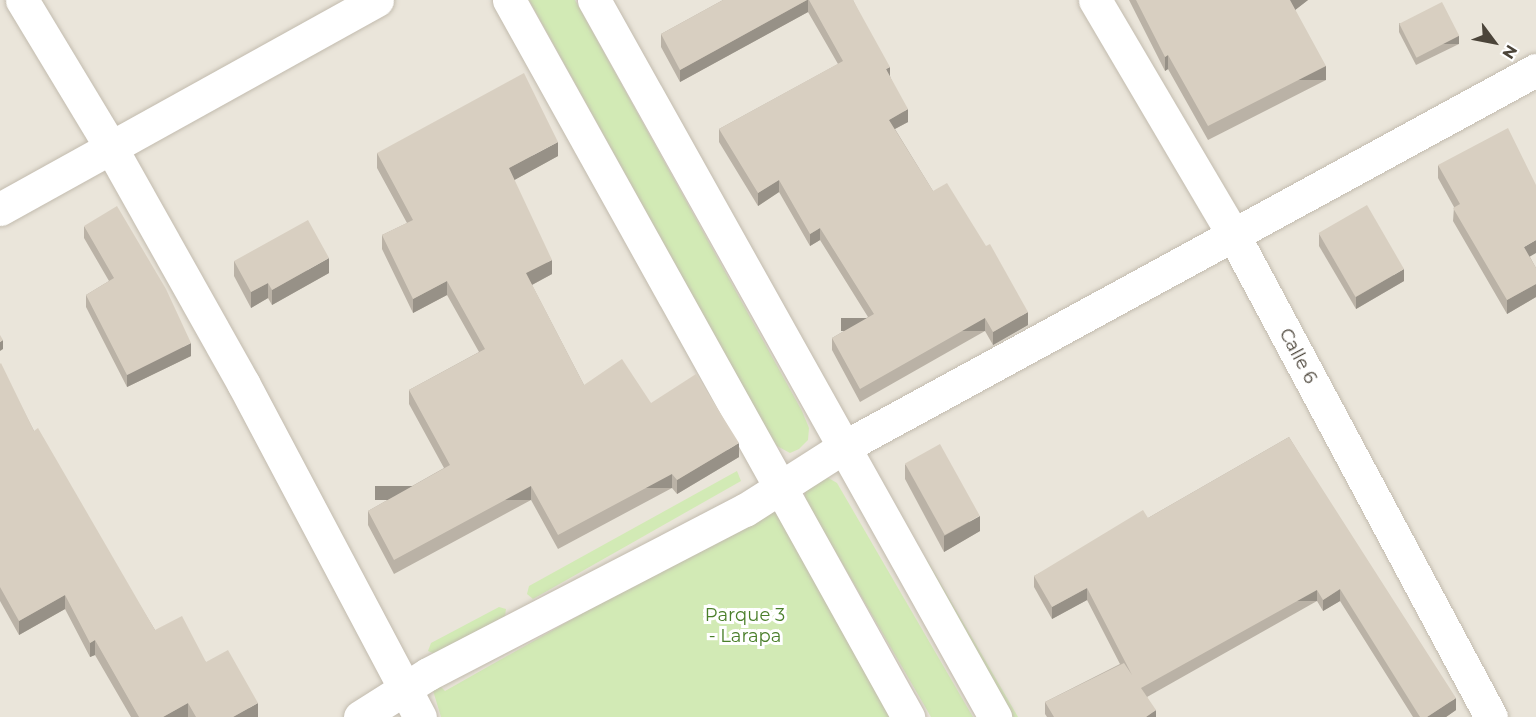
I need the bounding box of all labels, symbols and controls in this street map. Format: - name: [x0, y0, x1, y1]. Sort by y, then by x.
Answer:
- north arrow: [1464, 12, 1524, 72]
- text: N: [1498, 41, 1521, 62]
- street label: Calle 6: [1275, 325, 1321, 387]
- park label: Parque 3 - Larapa: [705, 605, 785, 648]

